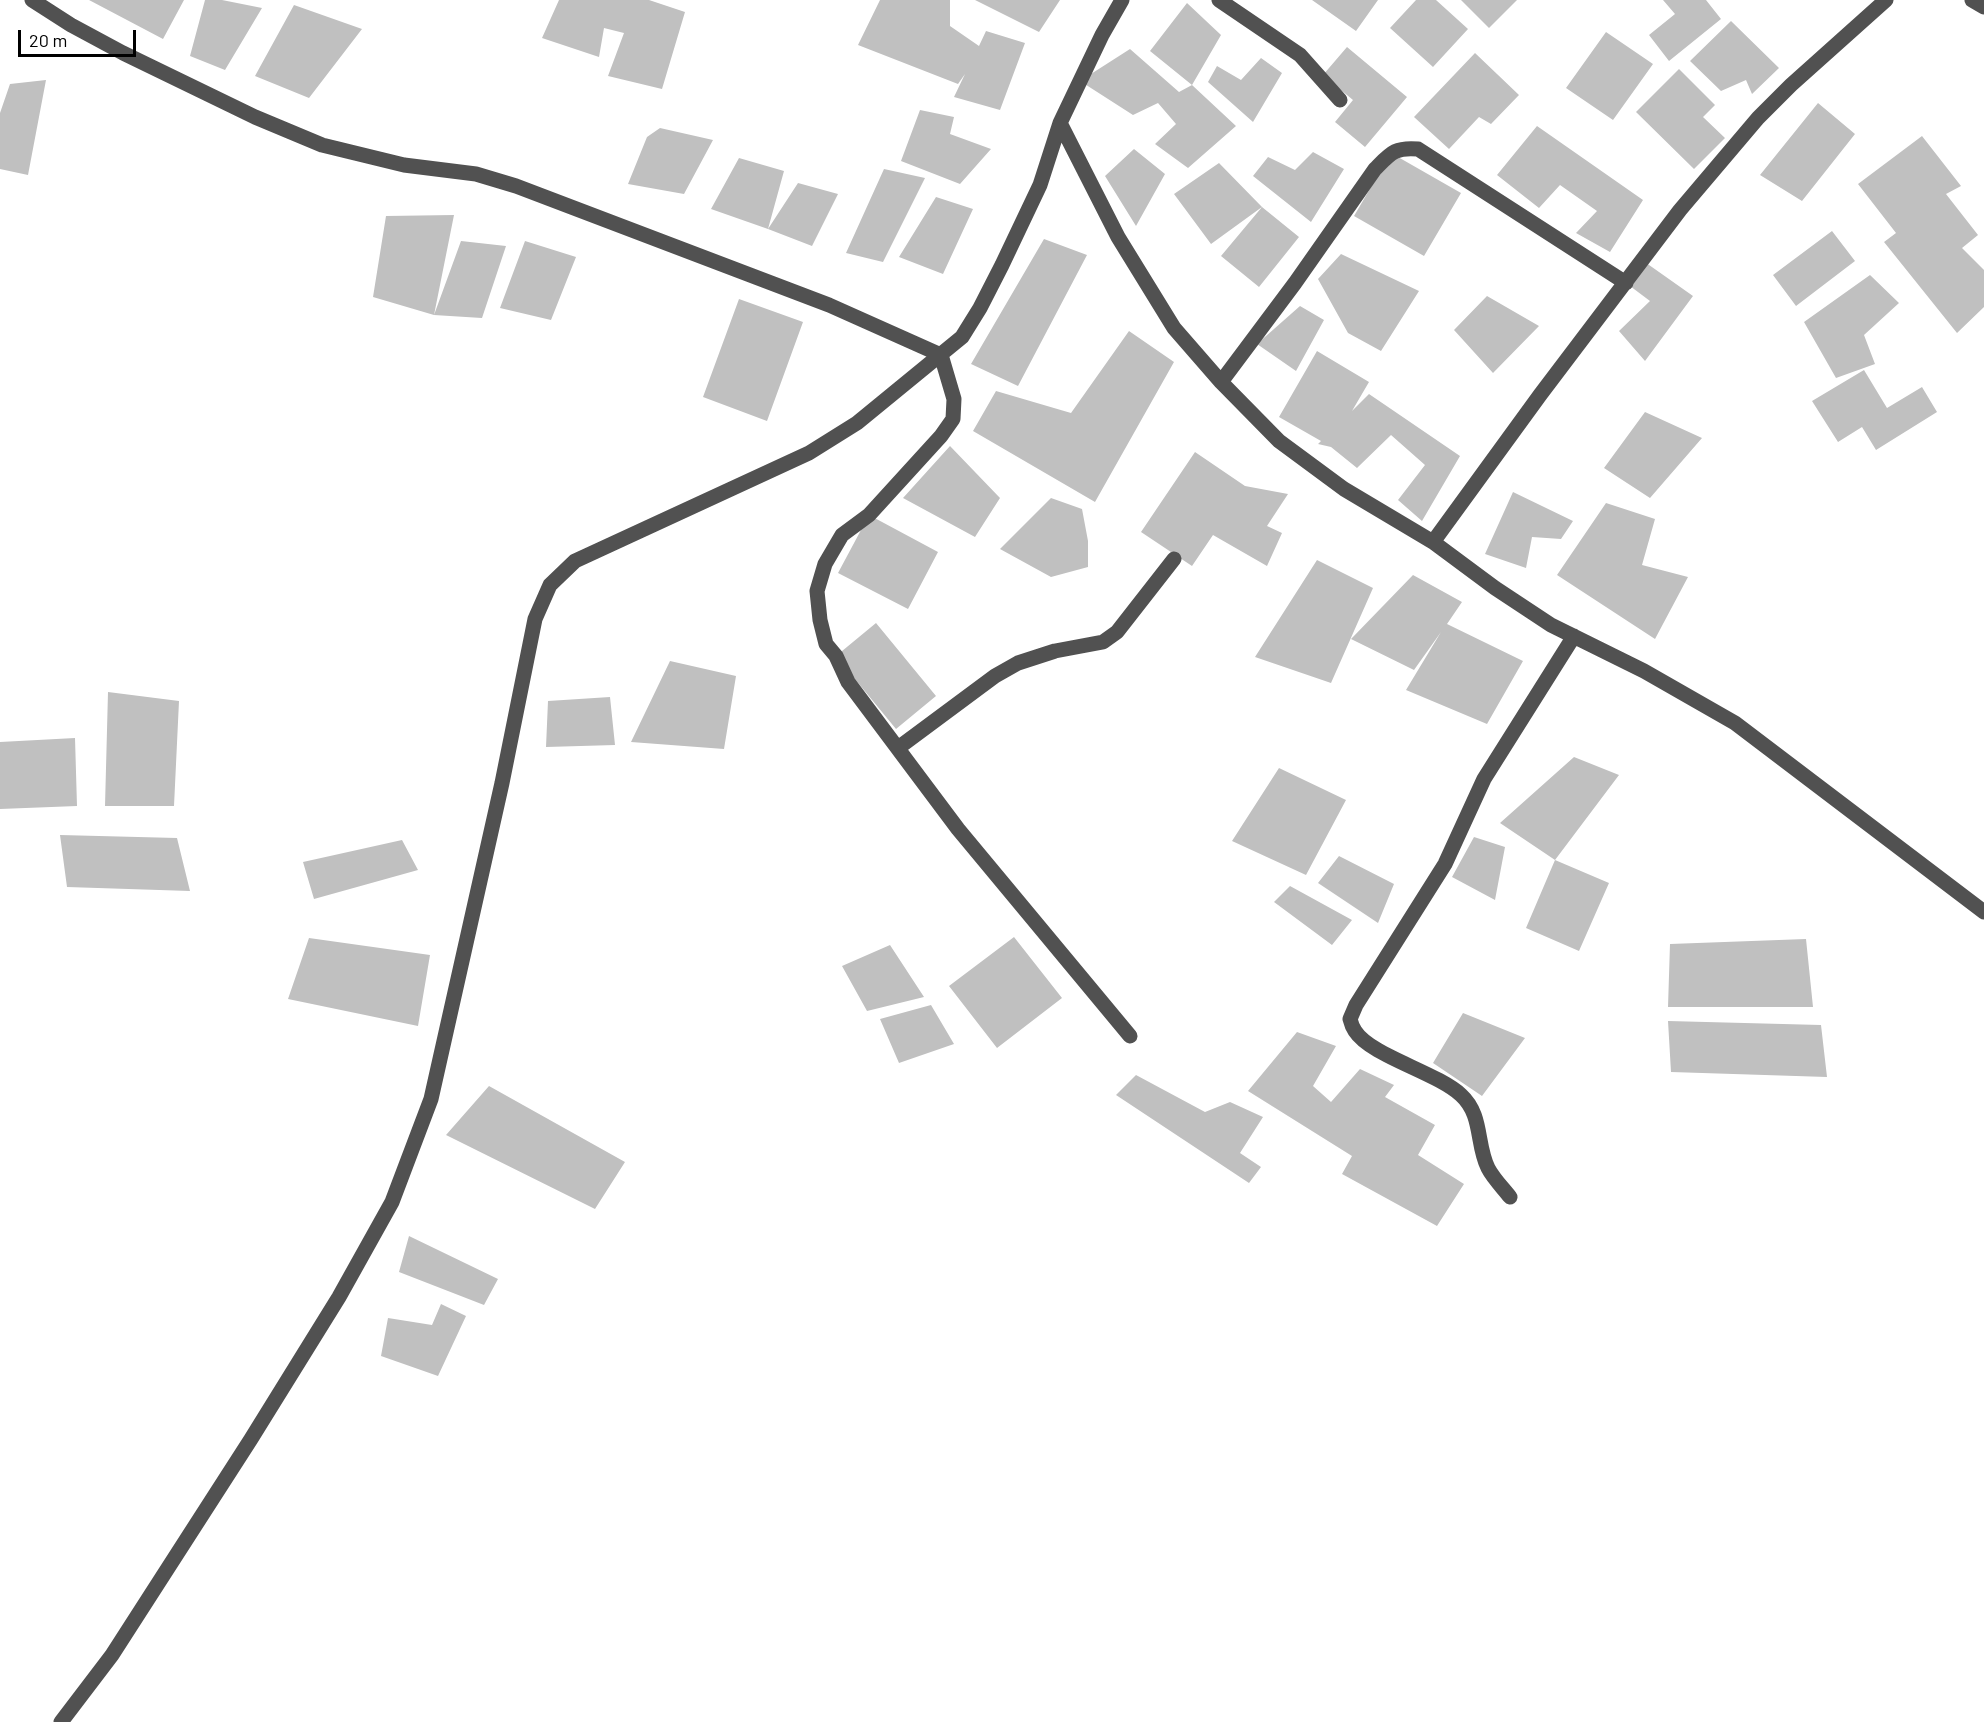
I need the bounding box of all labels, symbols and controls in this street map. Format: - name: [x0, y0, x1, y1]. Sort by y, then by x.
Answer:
- scale bar: [21, 18, 140, 56]
- text: 20 m: [29, 29, 67, 51]

